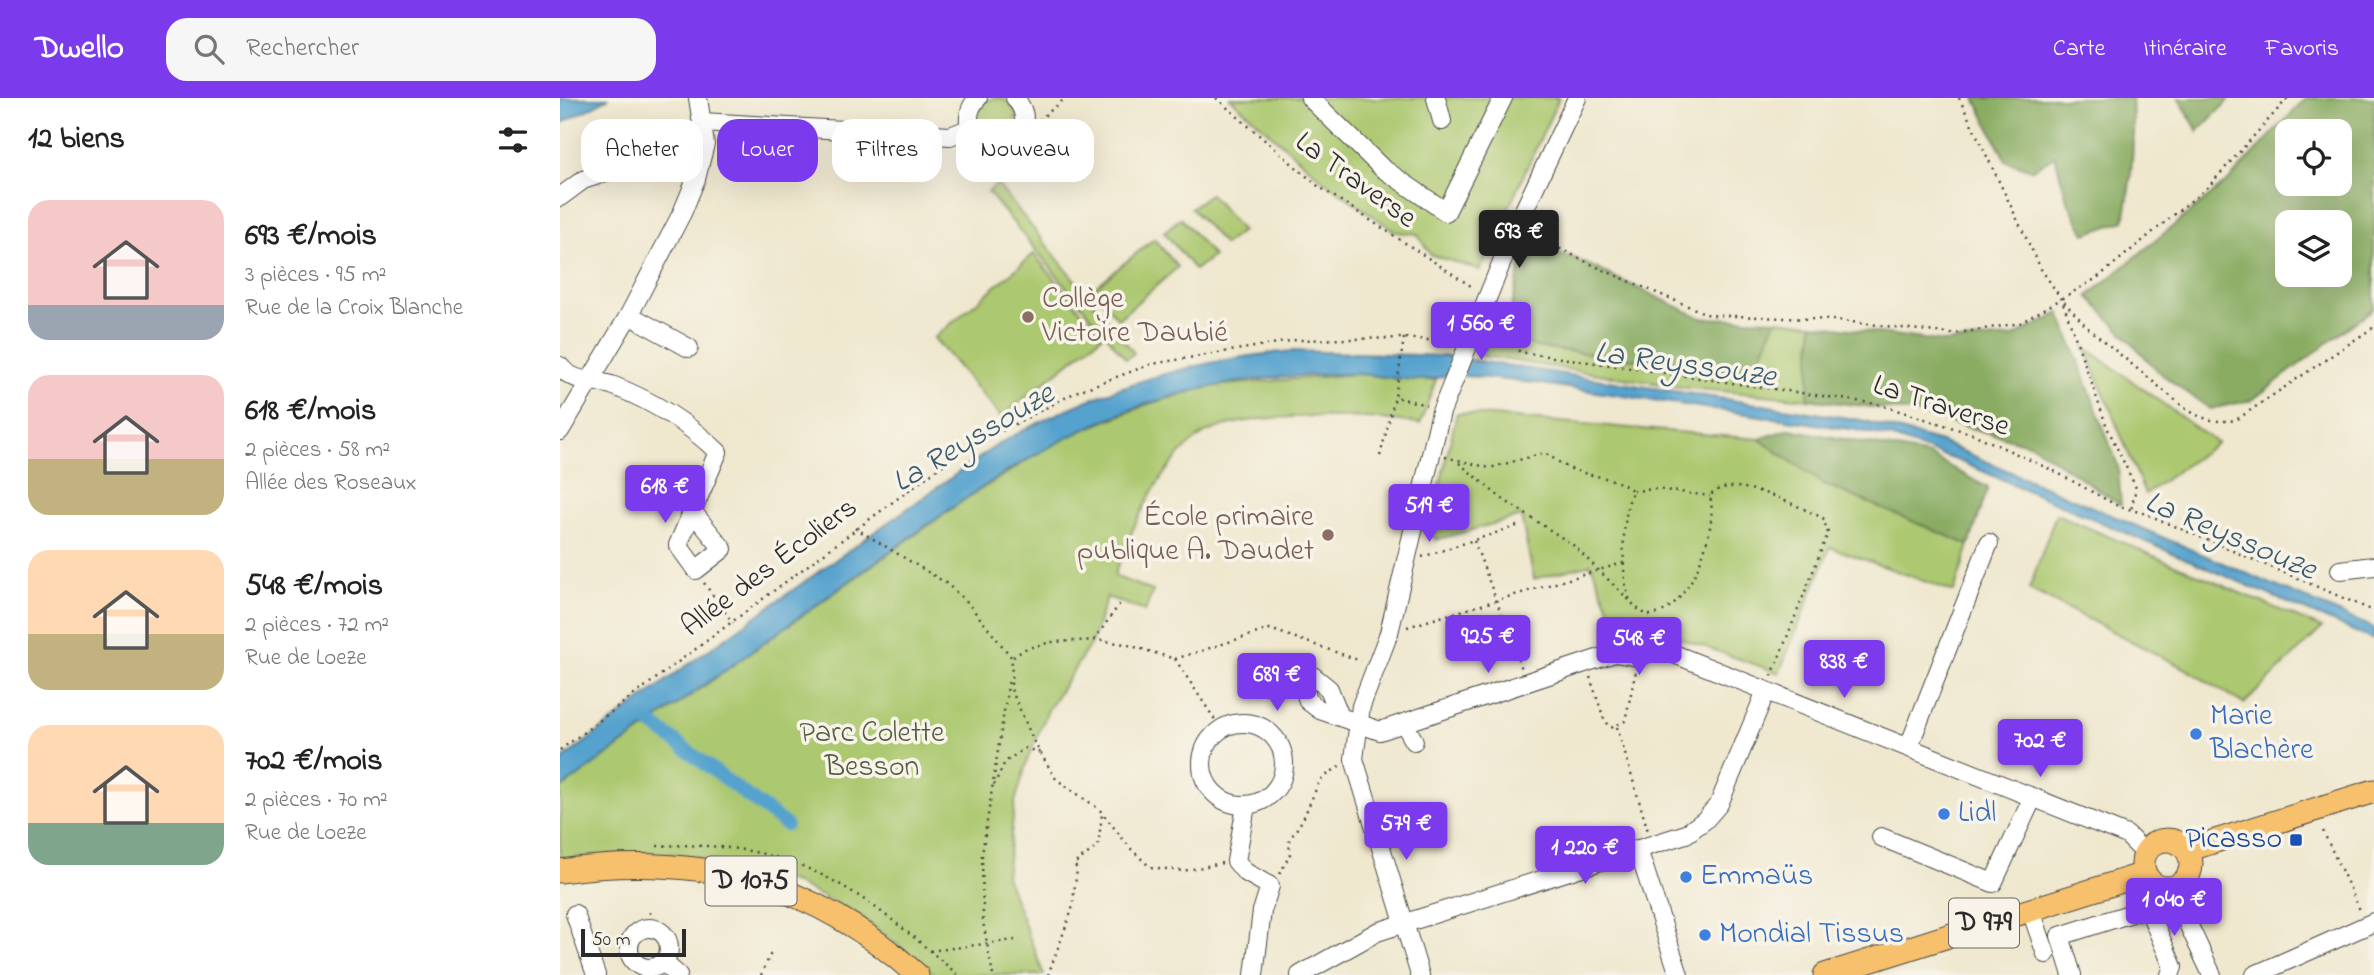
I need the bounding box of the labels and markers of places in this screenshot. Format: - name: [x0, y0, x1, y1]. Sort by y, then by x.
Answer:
- pin: 693 €: [1470, 211, 1568, 270]
- place label: Collège Victoire Daubié: [1041, 278, 1228, 356]
- pin: 1 560 €: [1416, 302, 1546, 362]
- marker: Collège Victoire Daubié: [1020, 309, 1036, 325]
- pin: 618 €: [616, 466, 714, 525]
- pin: 519 €: [1380, 484, 1478, 544]
- place label: École primaire publique A. Daudet: [1077, 496, 1315, 574]
- marker: École primaire publique A. Daudet: [1320, 527, 1336, 543]
- pin: 925 €: [1439, 616, 1537, 675]
- pin: 548 €: [1590, 618, 1688, 677]
- pin: 838 €: [1795, 640, 1893, 700]
- pin: 689 €: [1228, 654, 1326, 713]
- place label: Marie Blachère: [2209, 695, 2314, 773]
- pin: 702 €: [1991, 720, 2089, 779]
- marker: Marie Blachère: [2188, 726, 2204, 742]
- place label: Lidl: [1958, 792, 1996, 836]
- pin: 579 €: [1357, 802, 1455, 862]
- marker: Lidl: [1936, 806, 1952, 822]
- place label: Picasso: [2185, 818, 2282, 862]
- pin: 1 220 €: [1520, 826, 1650, 886]
- marker: Picasso: [2288, 832, 2304, 848]
- place label: Emmaüs: [1700, 855, 1813, 899]
- marker: Emmaüs: [1678, 869, 1694, 885]
- pin: 1 040 €: [2109, 878, 2239, 938]
- place label: Mondial Tissus: [1719, 913, 1904, 957]
- marker: Mondial Tissus: [1697, 927, 1713, 943]

